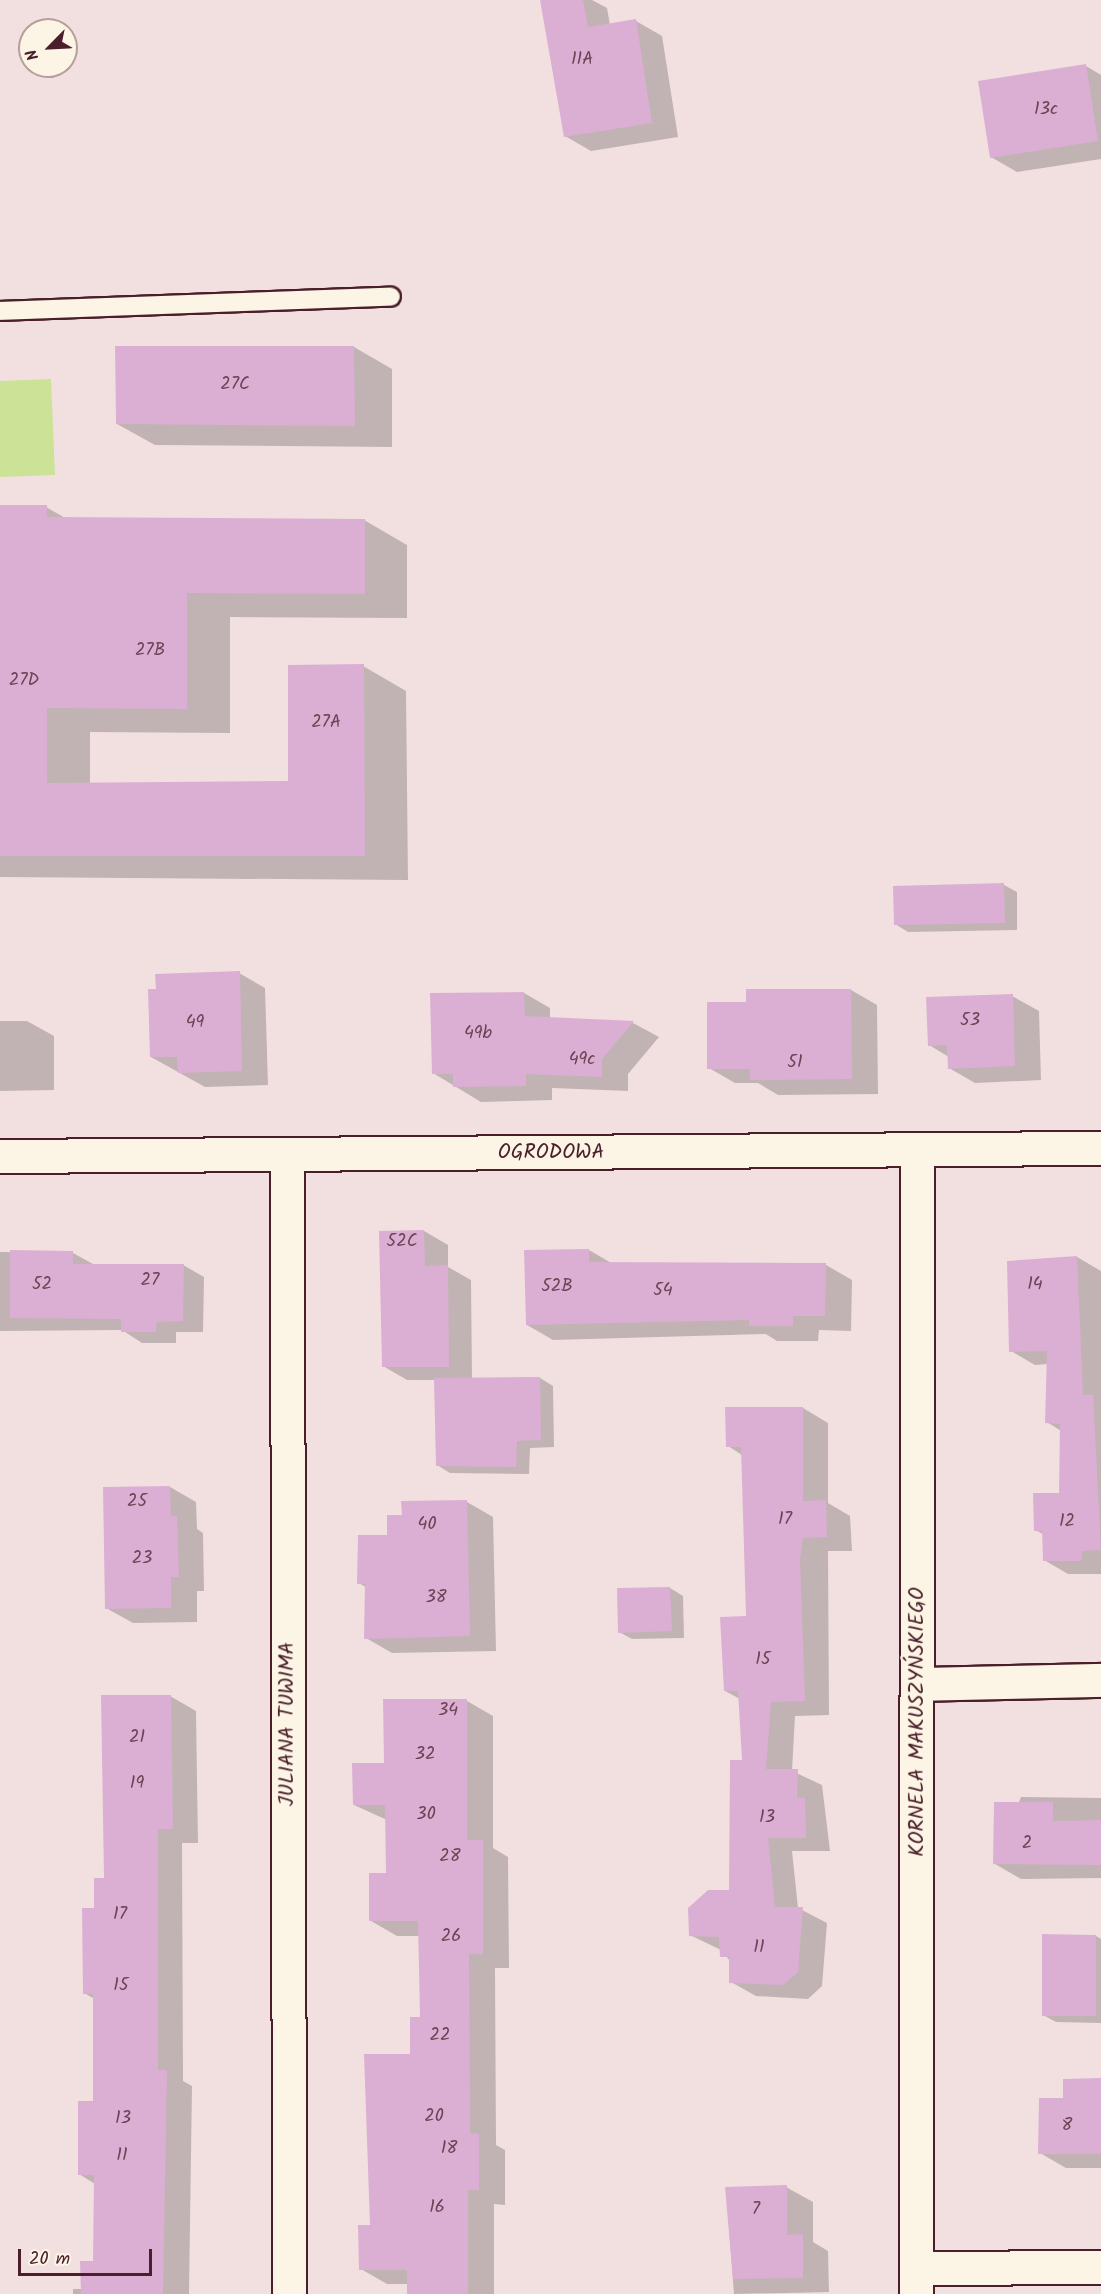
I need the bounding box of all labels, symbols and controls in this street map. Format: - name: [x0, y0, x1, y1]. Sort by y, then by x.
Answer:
- north arrow: [18, 18, 78, 78]
- text: N: [19, 45, 46, 64]
- house number: 11A: [571, 49, 593, 71]
- house number: 13c: [1034, 99, 1058, 121]
- house number: 27C: [220, 374, 250, 396]
- house number: 27B: [135, 640, 165, 662]
- house number: 27D: [9, 670, 39, 692]
- house number: 27A: [311, 712, 341, 734]
- house number: 53: [960, 1010, 980, 1032]
- house number: 49: [186, 1012, 204, 1034]
- house number: 49b: [464, 1023, 492, 1045]
- house number: 49c: [569, 1049, 595, 1071]
- house number: 51: [787, 1052, 803, 1074]
- street label: OGRODOWA: [498, 1140, 604, 1166]
- house number: 52C: [387, 1231, 417, 1253]
- house number: 27: [141, 1270, 159, 1292]
- house number: 52: [32, 1274, 52, 1296]
- house number: 14: [1027, 1274, 1043, 1296]
- house number: 52B: [541, 1276, 573, 1298]
- house number: 54: [653, 1280, 673, 1302]
- house number: 25: [127, 1491, 147, 1513]
- house number: 17: [778, 1509, 792, 1531]
- house number: 12: [1059, 1511, 1075, 1533]
- house number: 40: [418, 1514, 436, 1536]
- house number: 23: [132, 1548, 152, 1570]
- house number: 38: [425, 1587, 447, 1609]
- street label: KORNELA MAKUSZYŃSKIEGO: [905, 1587, 931, 1857]
- street label: JULIANA TUWIMA: [275, 1642, 301, 1806]
- house number: 15: [755, 1649, 771, 1671]
- house number: 34: [438, 1700, 458, 1722]
- house number: 21: [129, 1727, 145, 1749]
- house number: 32: [415, 1744, 435, 1766]
- house number: 19: [130, 1773, 144, 1795]
- house number: 30: [416, 1804, 436, 1826]
- house number: 13: [759, 1807, 775, 1829]
- house number: 2: [1022, 1833, 1032, 1855]
- house number: 28: [439, 1846, 461, 1868]
- house number: 17: [113, 1904, 127, 1926]
- house number: 26: [441, 1926, 461, 1948]
- house number: 11: [753, 1937, 765, 1959]
- house number: 15: [113, 1975, 129, 1997]
- house number: 22: [430, 2025, 450, 2047]
- house number: 20: [424, 2106, 444, 2128]
- house number: 13: [115, 2108, 131, 2130]
- house number: 8: [1062, 2115, 1072, 2137]
- house number: 18: [441, 2138, 457, 2160]
- house number: 11: [116, 2145, 128, 2167]
- house number: 16: [429, 2197, 445, 2219]
- house number: 7: [752, 2199, 760, 2221]
- scale bar: [21, 2237, 154, 2275]
- text: 20 m: [29, 2245, 70, 2274]

